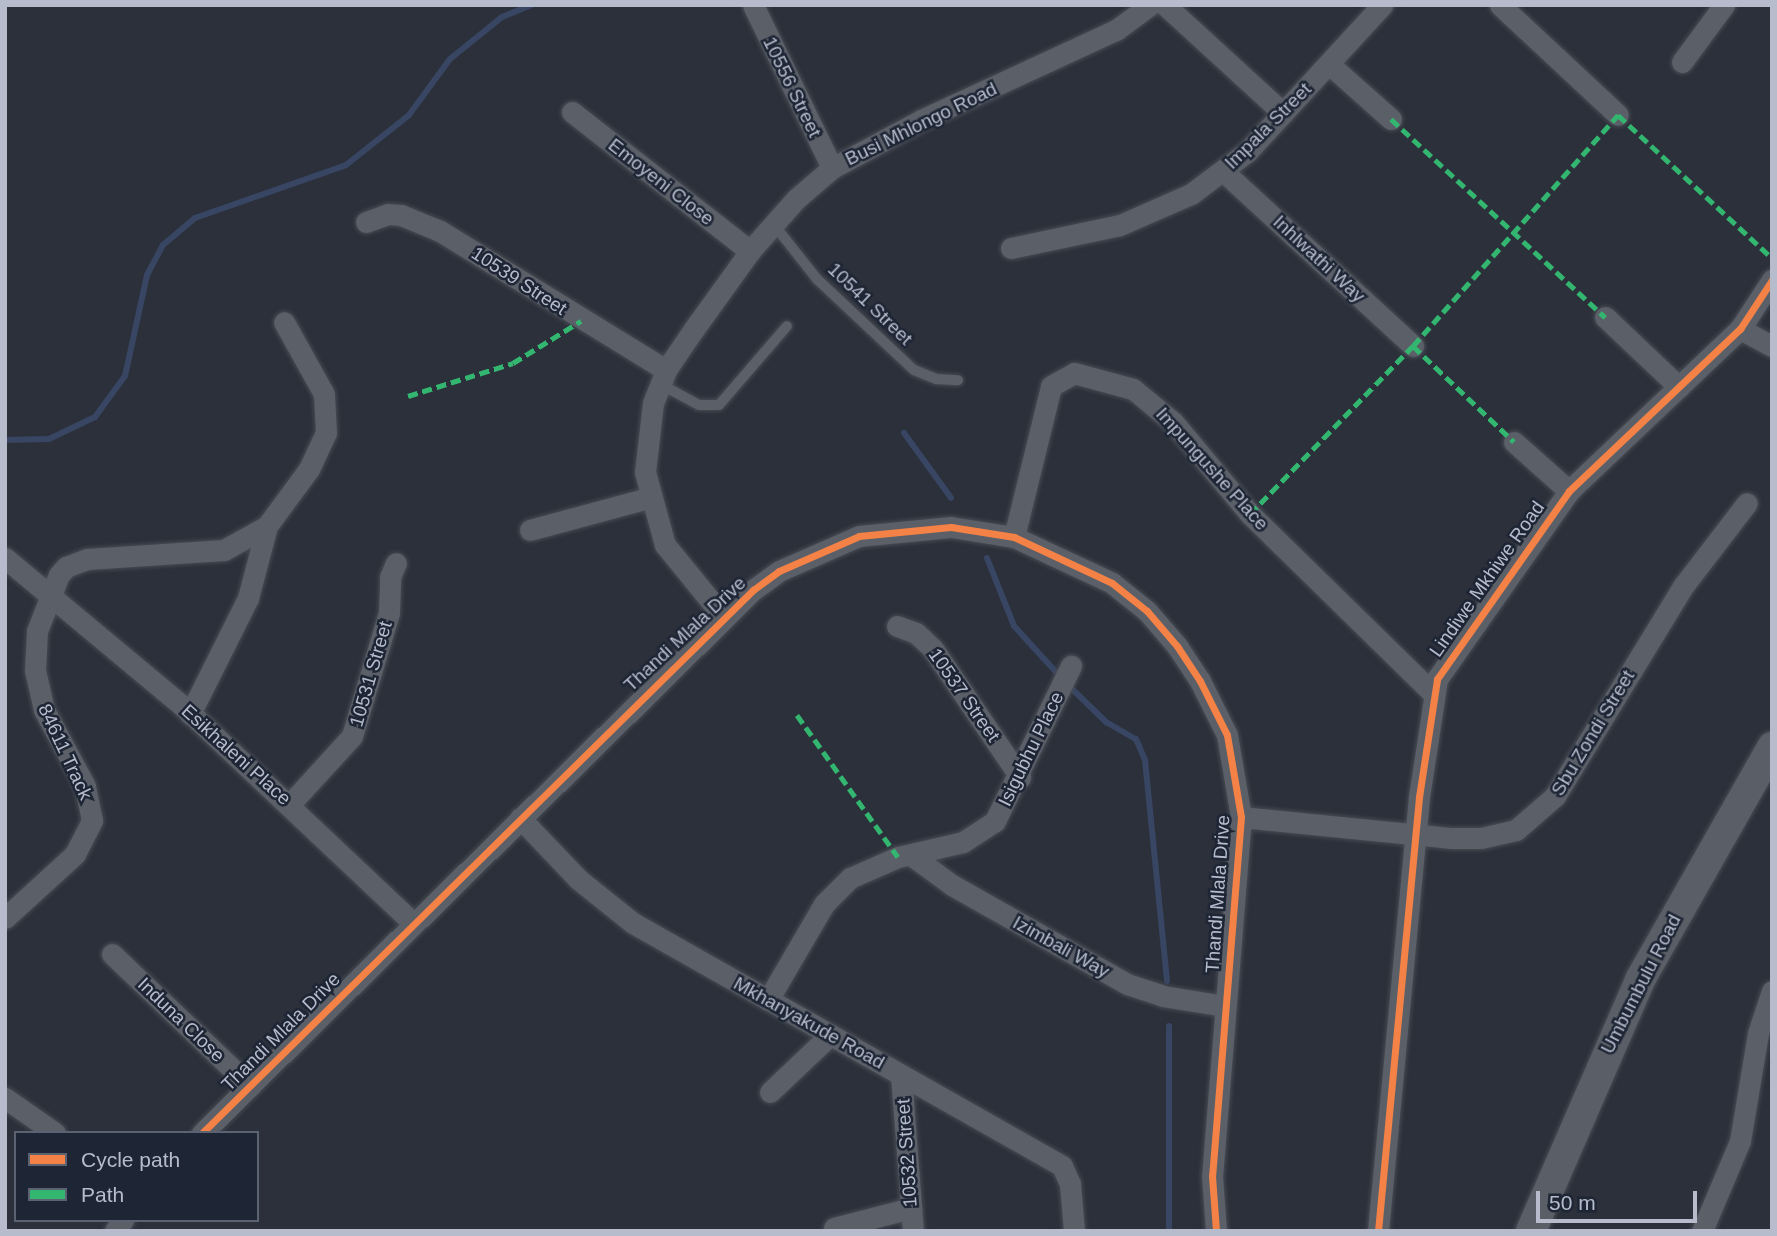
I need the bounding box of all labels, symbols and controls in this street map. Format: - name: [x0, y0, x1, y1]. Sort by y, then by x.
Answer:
- street label: 10556 Street: [758, 33, 826, 141]
- street label: Busi Mhlongo Road: [841, 77, 1001, 171]
- street label: Impala Street: [1220, 78, 1316, 174]
- street label: Emoyeni Close: [604, 134, 718, 230]
- street label: Inhlwathi Way: [1268, 211, 1370, 307]
- street label: 10539 Street: [467, 242, 571, 320]
- street label: 10541 Street: [823, 258, 917, 350]
- street label: Impungushe Place: [1151, 403, 1273, 535]
- street label: Lindiwe Mkhiwe Road: [1425, 497, 1549, 661]
- street label: Thandi Mlala Drive: [619, 572, 751, 696]
- street label: 10531 Street: [345, 619, 397, 729]
- street label: 10537 Street: [923, 644, 1005, 746]
- street label: Sbu Zondi Street: [1547, 666, 1639, 800]
- street label: Isigubhu Place: [993, 688, 1069, 810]
- street label: 84611 Track: [33, 700, 97, 804]
- street label: Esikhaleni Place: [177, 700, 295, 810]
- street label: Thandi Mlala Drive: [1201, 814, 1235, 974]
- street label: Izimbali Way: [1009, 911, 1113, 983]
- street label: Umbumbulu Road: [1596, 911, 1686, 1057]
- street label: Thandi Mlala Drive: [217, 968, 345, 1096]
- street label: Mkhanyakude Road: [730, 972, 888, 1074]
- street label: Induna Close: [133, 973, 229, 1067]
- street label: 10532 Street: [892, 1098, 922, 1208]
- legend: [14, 1131, 259, 1222]
- text: Cycle path: [81, 1148, 180, 1171]
- scale bar: [1539, 1176, 1700, 1220]
- text: Path: [81, 1183, 124, 1206]
- text: 50 m: [1549, 1191, 1596, 1214]

